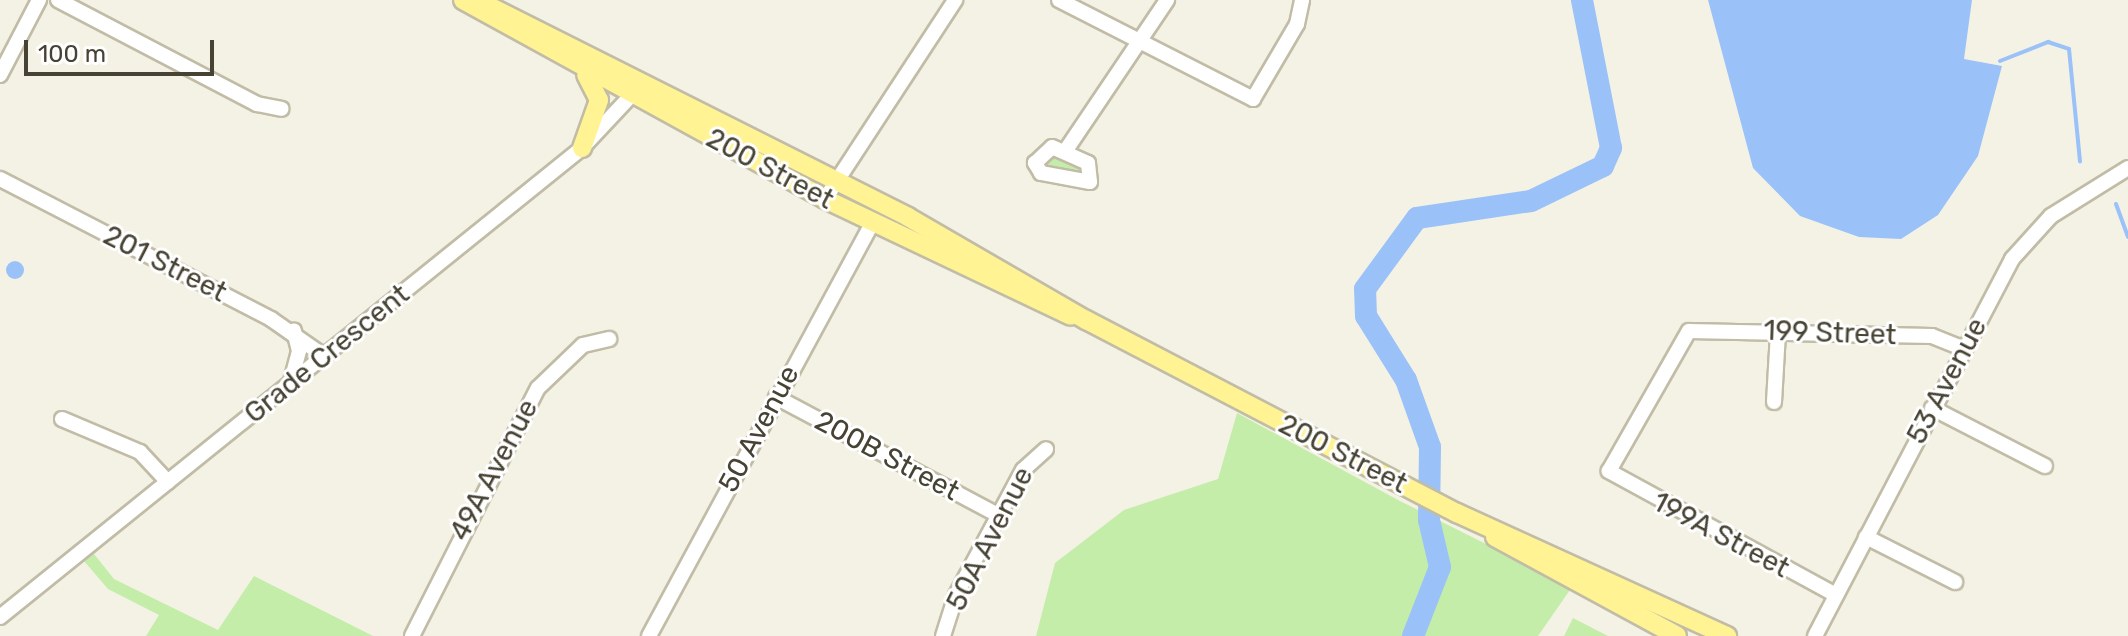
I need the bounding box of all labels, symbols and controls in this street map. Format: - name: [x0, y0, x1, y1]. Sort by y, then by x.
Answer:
- scale bar: [28, 24, 218, 74]
- text: 100 m: [38, 40, 106, 68]
- street label: 200 Street: [700, 121, 840, 217]
- street label: 201 Street: [98, 219, 232, 309]
- street label: Grade Crescent: [238, 277, 416, 431]
- street label: 53 Avenue: [1900, 312, 1994, 450]
- street label: 199 Street: [1763, 314, 1897, 352]
- street label: 50 Avenue: [711, 360, 807, 498]
- street label: 49A Avenue: [442, 393, 546, 547]
- street label: 200B Street: [809, 404, 965, 508]
- street label: 200 Street: [1273, 407, 1413, 501]
- street label: 50A Avenue: [939, 461, 1041, 617]
- street label: 199A Street: [1647, 485, 1795, 585]

